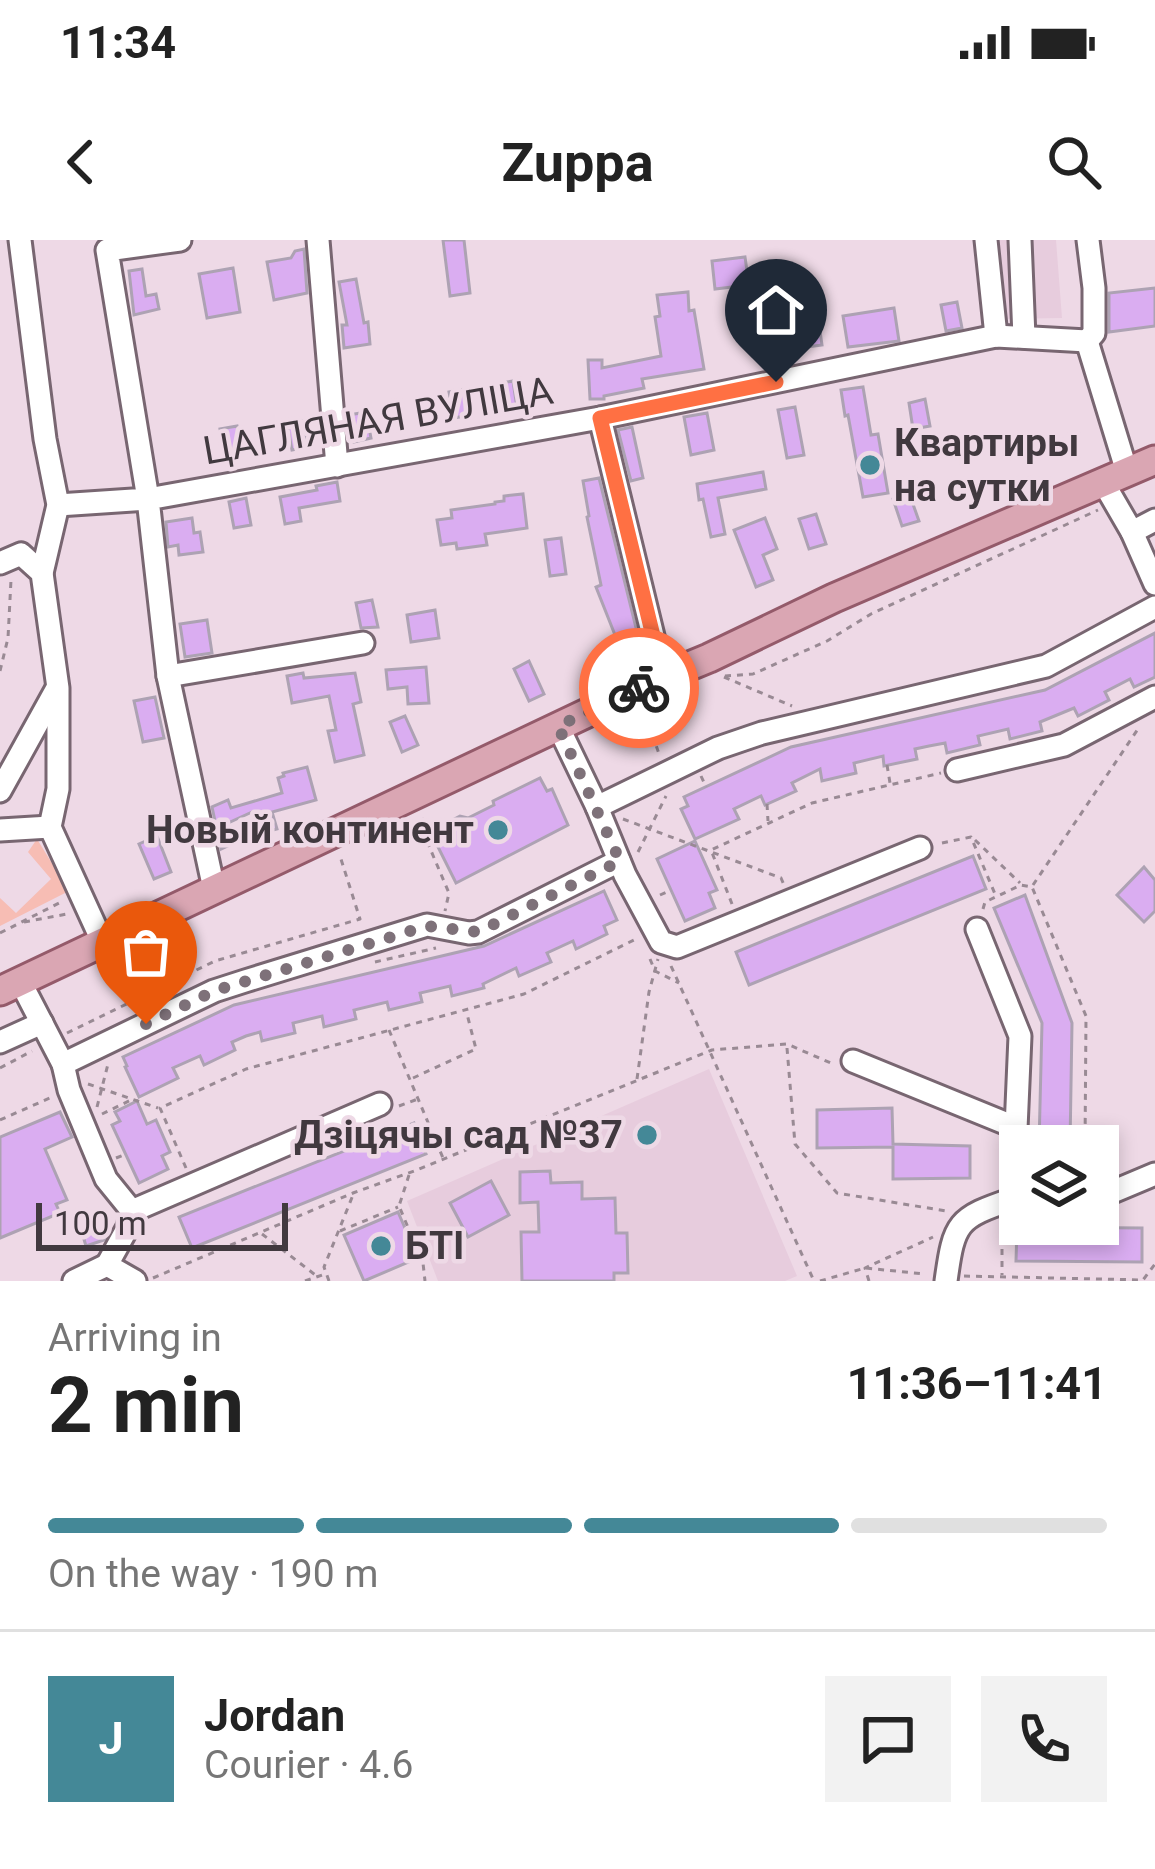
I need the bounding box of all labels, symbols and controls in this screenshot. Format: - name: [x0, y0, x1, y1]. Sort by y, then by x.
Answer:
- text: 11:34: [60, 16, 176, 69]
- icon: back: [48, 129, 114, 195]
- icon: search: [1041, 129, 1107, 195]
- text: Zuppa: [501, 131, 654, 194]
- pin: [725, 259, 827, 382]
- icon: home: [743, 277, 809, 343]
- street label: ЦАГЛЯНАЯ ВУЛІЦА: [199, 368, 557, 474]
- place label: Квартиры на сутки: [894, 420, 1079, 511]
- marker: Квартиры на сутки: [857, 452, 883, 478]
- courier: [579, 628, 699, 748]
- icon: bike: [606, 655, 672, 721]
- place label: Новый континент: [146, 807, 474, 853]
- marker: Новый континент: [485, 817, 511, 843]
- pin: [95, 901, 197, 1024]
- icon: bag: [113, 919, 179, 985]
- place label: Дзіцячы сад №37: [294, 1112, 623, 1158]
- marker: Дзіцячы сад №37: [634, 1122, 660, 1148]
- map controls: [999, 1125, 1119, 1245]
- button: layers: [999, 1125, 1119, 1245]
- scale bar: [36, 1197, 288, 1250]
- text: 100 m: [54, 1204, 147, 1243]
- place label: БТІ: [405, 1223, 465, 1269]
- marker: БТІ: [368, 1233, 394, 1259]
- text: Arriving in: [48, 1315, 222, 1361]
- text: 11:36–11:41: [847, 1357, 1107, 1410]
- text: 2 min: [48, 1360, 244, 1451]
- text: On the way · 190 m: [48, 1551, 379, 1597]
- button: chat: [825, 1676, 951, 1802]
- button: phone: [981, 1676, 1107, 1802]
- text: Jordan: [204, 1689, 345, 1742]
- text: J: [98, 1712, 124, 1765]
- text: Courier · 4.6: [204, 1742, 413, 1788]

